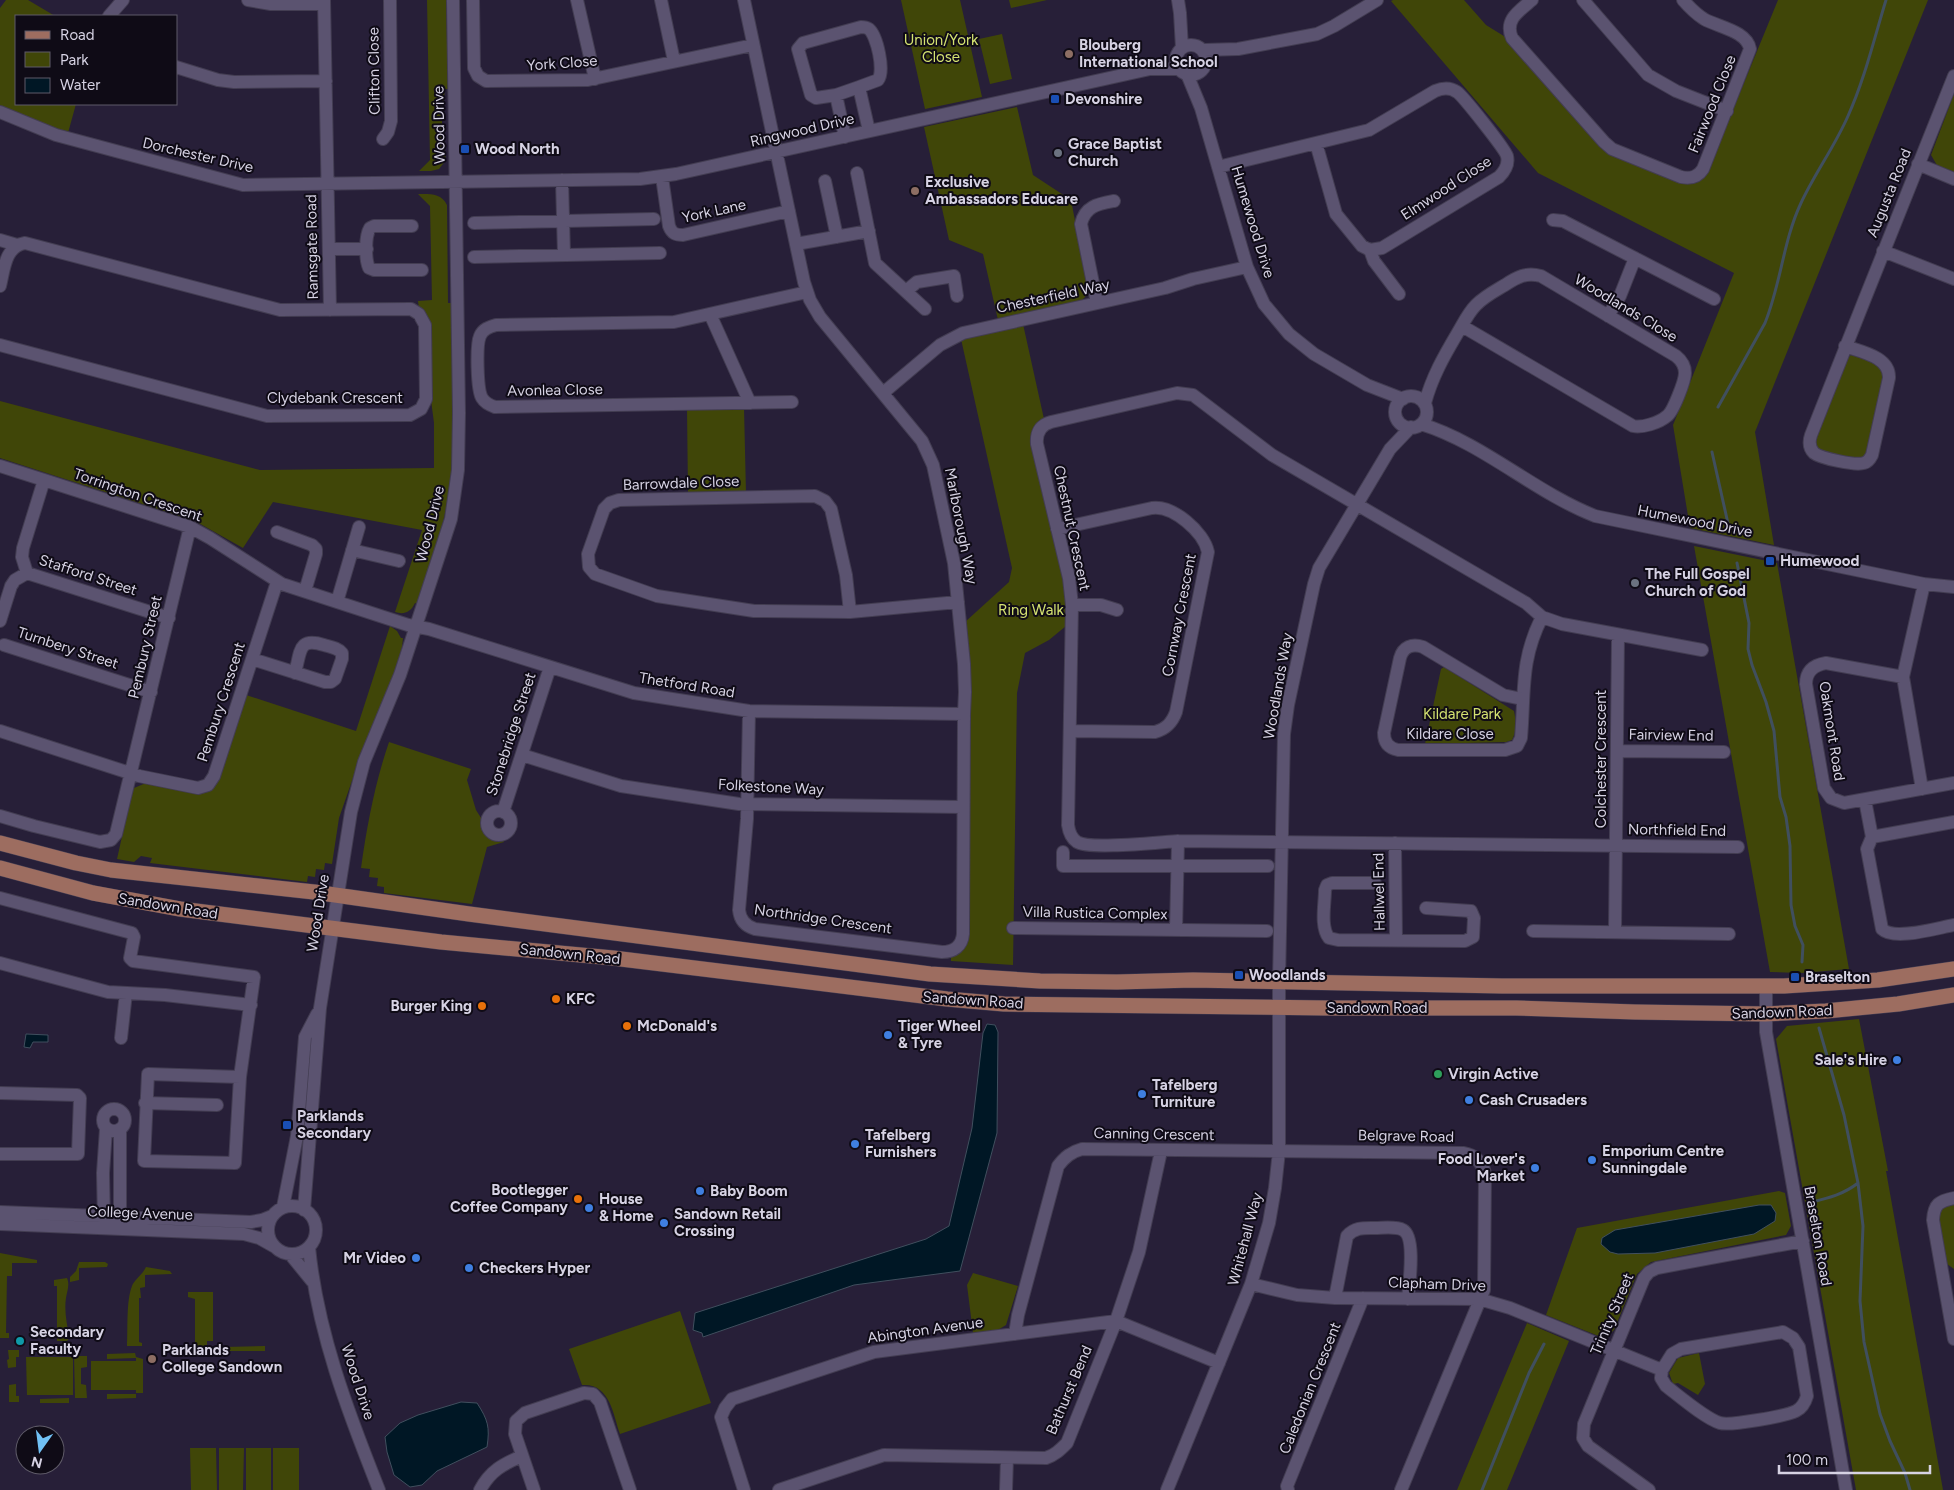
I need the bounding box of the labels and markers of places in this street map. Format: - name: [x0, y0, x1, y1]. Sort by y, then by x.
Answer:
- place label: Blouberg International School: [1079, 36, 1218, 71]
- marker: Blouberg International School: [1063, 48, 1075, 60]
- place label: Devonshire: [1065, 90, 1143, 108]
- marker: Devonshire: [1049, 93, 1061, 105]
- place label: Grace Baptist Church: [1068, 135, 1162, 170]
- place label: Wood North: [475, 140, 560, 158]
- marker: Wood North: [459, 143, 471, 155]
- marker: Grace Baptist Church: [1052, 147, 1064, 159]
- place label: Exclusive Ambassadors Educare: [925, 173, 1079, 208]
- marker: Exclusive Ambassadors Educare: [909, 185, 921, 197]
- place label: Humewood: [1780, 552, 1860, 570]
- marker: Humewood: [1764, 555, 1776, 567]
- place label: The Full Gospel Church of God: [1645, 565, 1750, 600]
- marker: The Full Gospel Church of God: [1629, 577, 1641, 589]
- place label: Woodlands: [1249, 966, 1326, 984]
- place label: Braselton: [1805, 968, 1870, 986]
- marker: Woodlands: [1233, 969, 1245, 981]
- marker: Braselton: [1789, 971, 1801, 983]
- place label: KFC: [566, 990, 595, 1008]
- marker: KFC: [550, 993, 562, 1005]
- place label: Burger King: [391, 997, 472, 1015]
- marker: Burger King: [476, 1000, 488, 1012]
- place label: McDonald's: [637, 1017, 717, 1035]
- place label: Tiger Wheel & Tyre: [898, 1017, 981, 1052]
- marker: McDonald's: [621, 1020, 633, 1032]
- marker: Tiger Wheel & Tyre: [882, 1029, 894, 1041]
- place label: Sale's Hire: [1814, 1051, 1888, 1069]
- marker: Sale's Hire: [1891, 1054, 1903, 1066]
- place label: Virgin Active: [1448, 1065, 1539, 1083]
- marker: Virgin Active: [1432, 1068, 1444, 1080]
- place label: Tafelberg Turniture: [1152, 1076, 1217, 1111]
- marker: Tafelberg Turniture: [1136, 1088, 1148, 1100]
- place label: Cash Crusaders: [1479, 1091, 1587, 1109]
- marker: Cash Crusaders: [1463, 1094, 1475, 1106]
- place label: Parklands Secondary: [297, 1107, 371, 1142]
- marker: Parklands Secondary: [281, 1119, 293, 1131]
- place label: Tafelberg Furnishers: [865, 1126, 936, 1161]
- marker: Tafelberg Furnishers: [849, 1138, 861, 1150]
- place label: Emporium Centre Sunningdale: [1602, 1142, 1725, 1177]
- place label: Food Lover's Market: [1438, 1150, 1525, 1185]
- marker: Emporium Centre Sunningdale: [1586, 1154, 1598, 1166]
- marker: Food Lover's Market: [1529, 1162, 1541, 1174]
- place label: Bootlegger Coffee Company: [450, 1181, 568, 1216]
- place label: Baby Boom: [710, 1182, 788, 1200]
- marker: Baby Boom: [694, 1185, 706, 1197]
- place label: House & Home: [599, 1190, 654, 1225]
- marker: Bootlegger Coffee Company: [572, 1193, 584, 1205]
- marker: House & Home: [583, 1202, 595, 1214]
- place label: Sandown Retail Crossing: [674, 1205, 781, 1240]
- marker: Sandown Retail Crossing: [658, 1217, 670, 1229]
- place label: Mr Video: [343, 1249, 406, 1267]
- marker: Mr Video: [410, 1252, 422, 1264]
- place label: Checkers Hyper: [479, 1259, 590, 1277]
- marker: Checkers Hyper: [463, 1262, 475, 1274]
- place label: Secondary Faculty: [30, 1323, 104, 1358]
- marker: Secondary Faculty: [14, 1335, 26, 1347]
- place label: Parklands College Sandown: [162, 1341, 282, 1376]
- marker: Parklands College Sandown: [146, 1353, 158, 1365]

